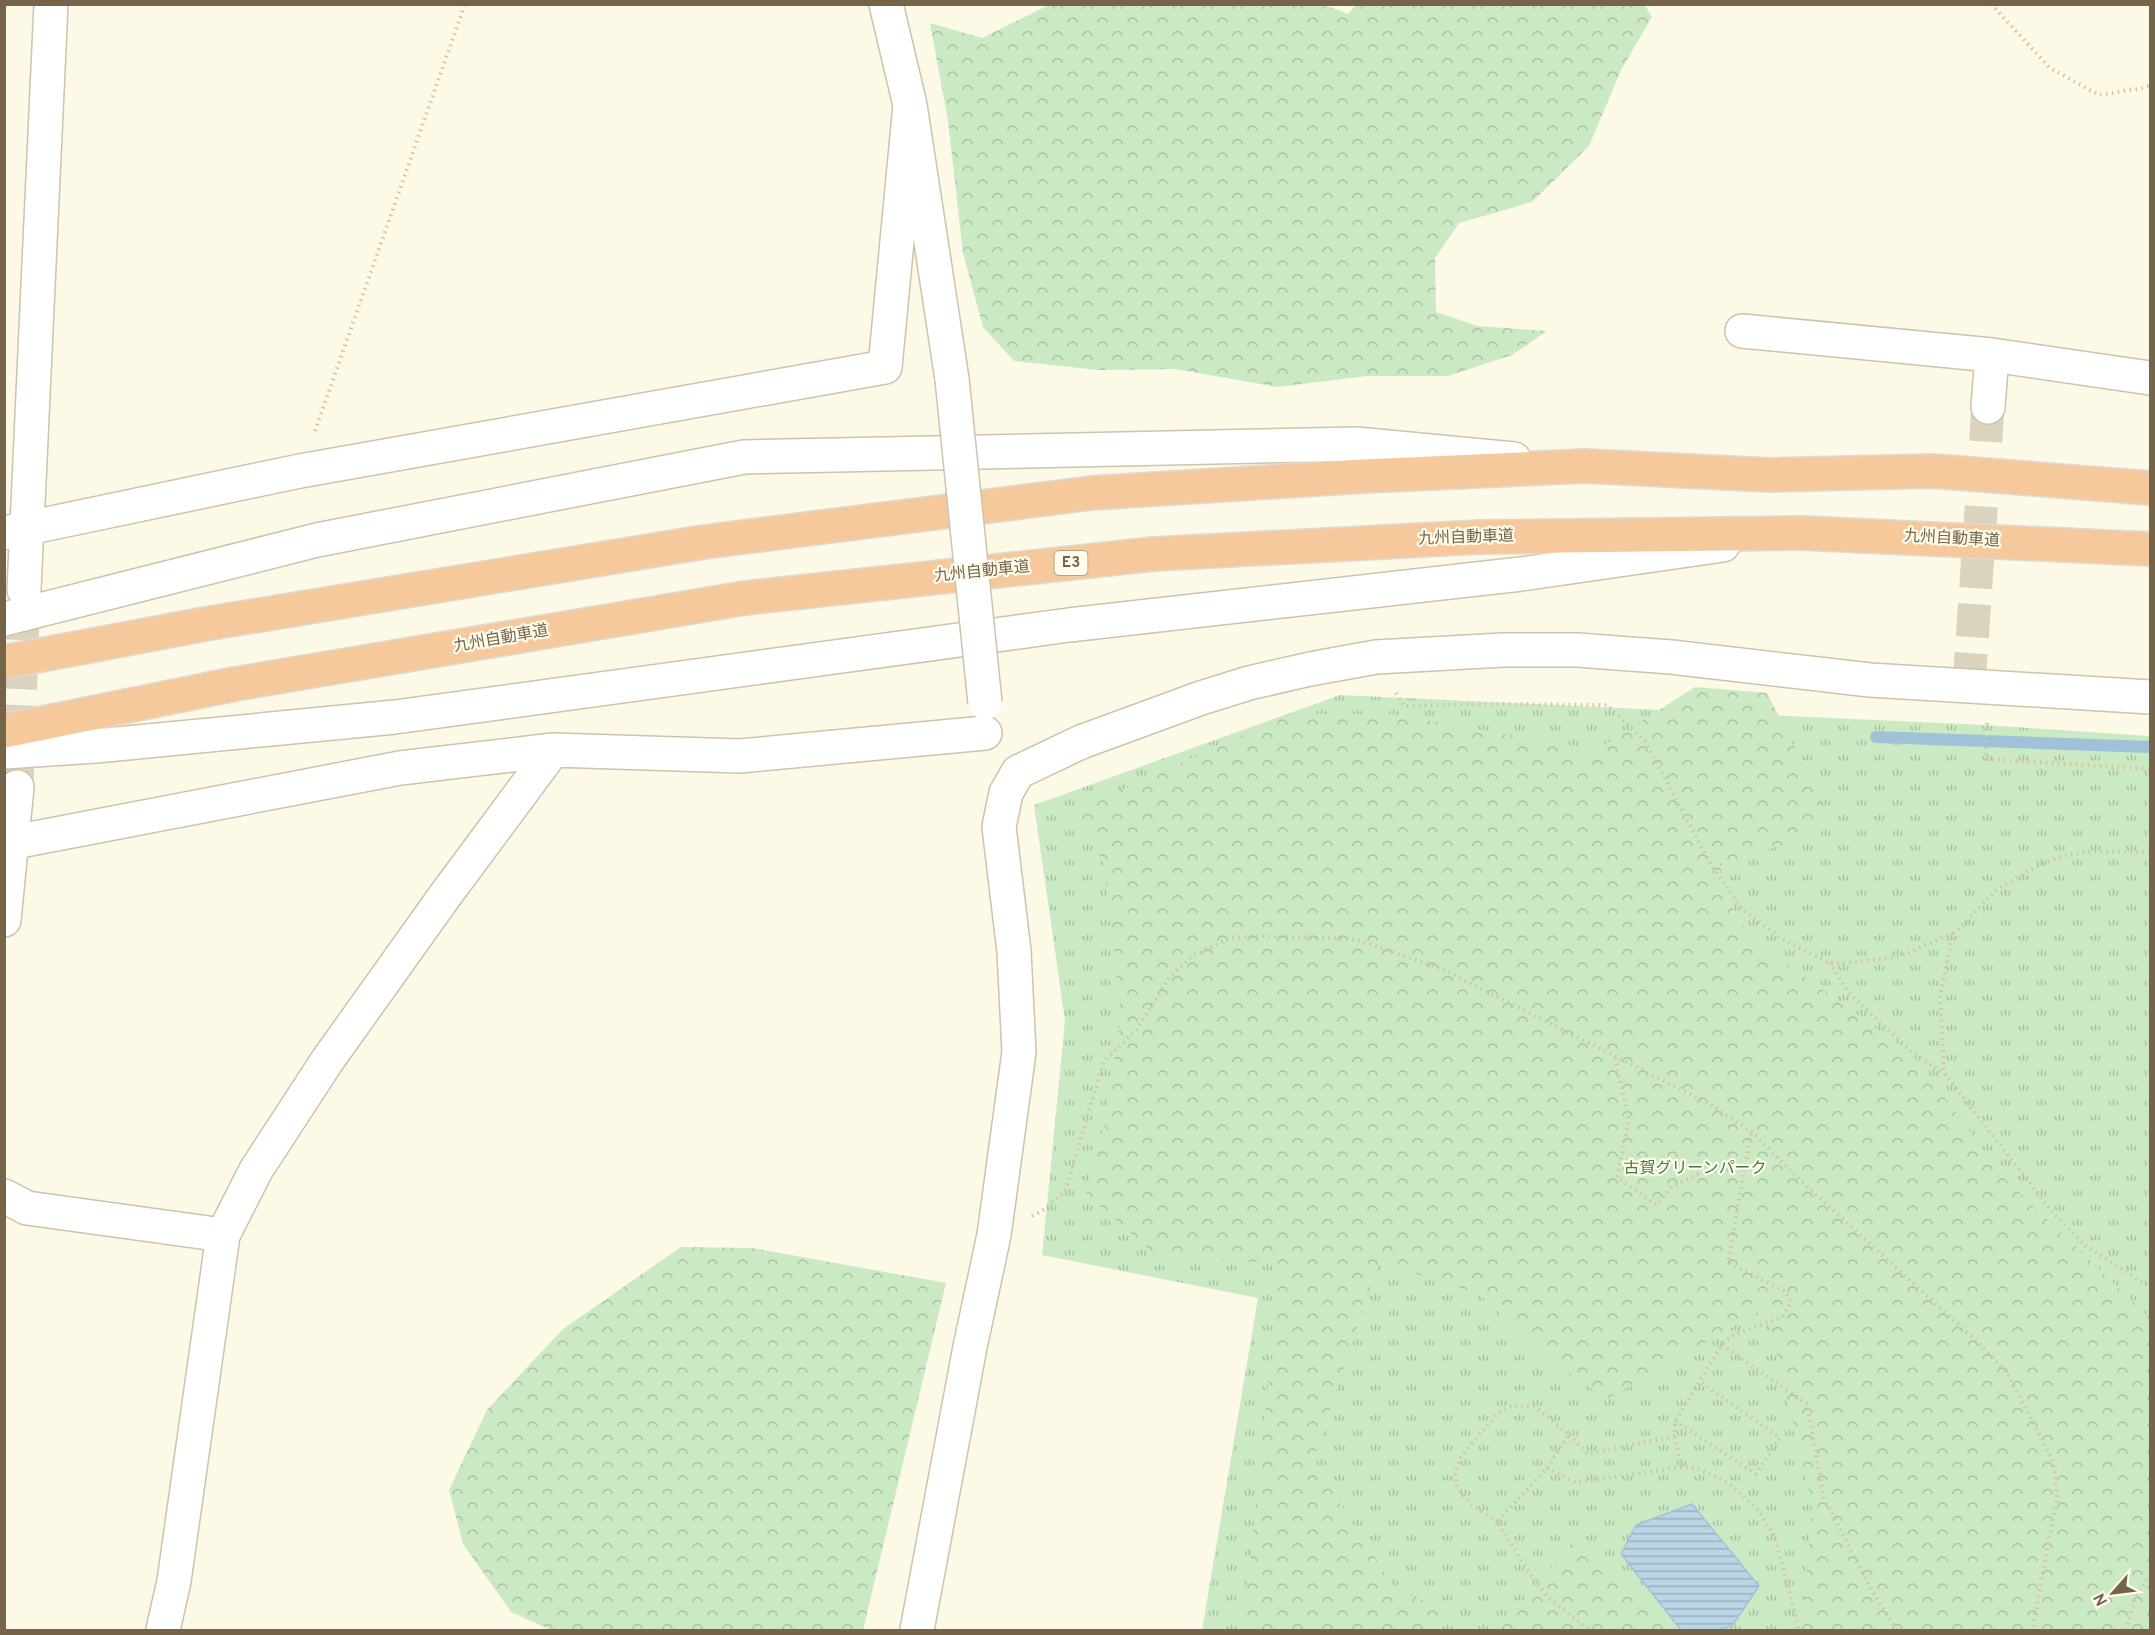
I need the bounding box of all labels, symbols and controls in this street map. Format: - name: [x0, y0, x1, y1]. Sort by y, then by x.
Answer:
- street label: 九州自動車道: [1418, 526, 1514, 550]
- street label: 九州自動車道: [1904, 527, 2000, 551]
- road number: E3: [1054, 551, 1088, 575]
- street label: 九州自動車道: [933, 557, 1031, 587]
- street label: 九州自動車道: [452, 621, 550, 657]
- park label: 古賀グリーンパーク: [1623, 1159, 1767, 1179]
- north arrow: [2083, 1563, 2143, 1623]
- text: N: [2090, 1589, 2113, 1609]

